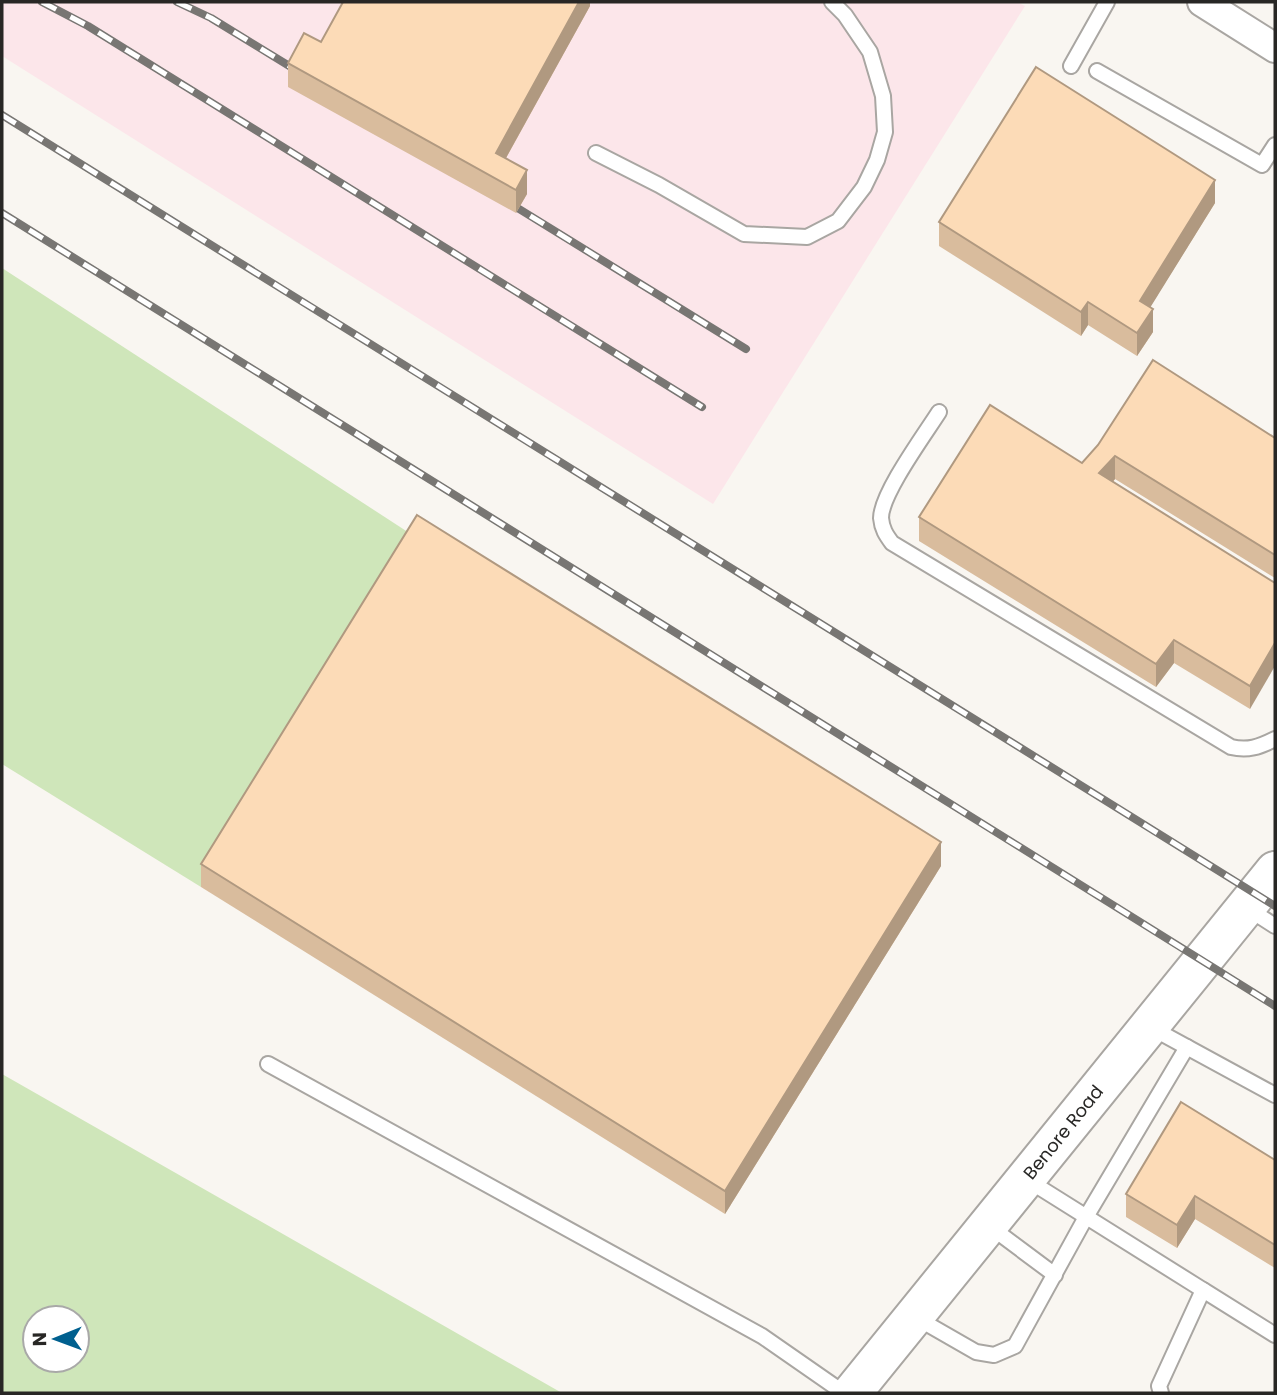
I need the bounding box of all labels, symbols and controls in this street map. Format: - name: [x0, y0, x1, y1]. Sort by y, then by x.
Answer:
- street label: Benore Road: [1017, 1080, 1109, 1184]
- north arrow: [21, 1304, 91, 1374]
- text: N: [26, 1332, 53, 1347]

